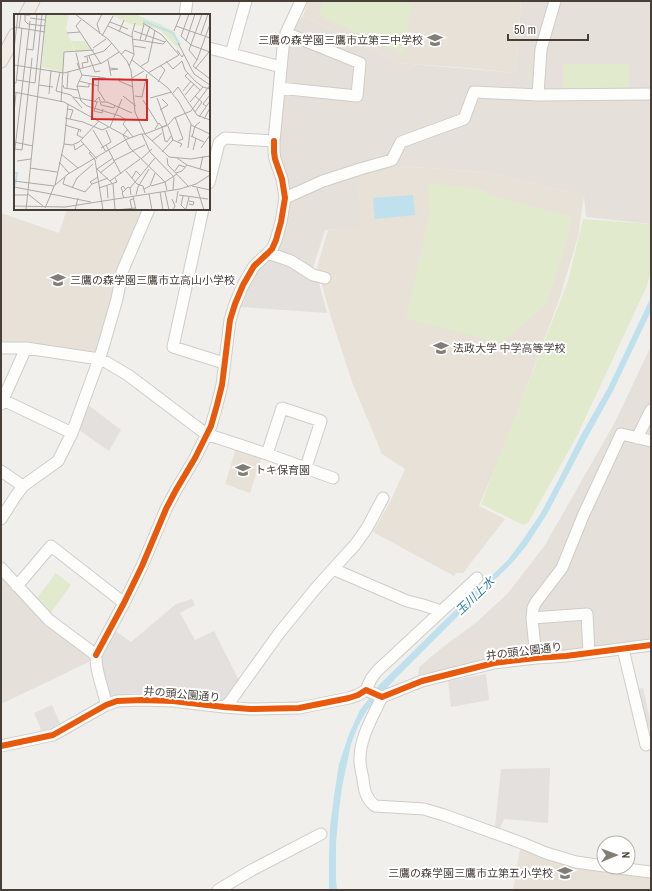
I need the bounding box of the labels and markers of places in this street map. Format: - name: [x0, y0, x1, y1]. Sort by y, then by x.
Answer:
- school or university icon: 三鷹の森学園三鷹市立第三中学校: [426, 31, 444, 49]
- place label: 三鷹の森学園三鷹市立第三中学校: [258, 33, 423, 47]
- school or university icon: 三鷹の森学園三鷹市立高山小学校: [49, 271, 67, 289]
- place label: 三鷹の森学園三鷹市立高山小学校: [70, 273, 235, 287]
- school or university icon: 法政大学 中学高等学校: [432, 339, 450, 357]
- place label: 法政大学 中学高等学校: [453, 341, 566, 355]
- school or university icon: トキ保育園: [234, 461, 252, 479]
- place label: トキ保育園: [255, 463, 310, 477]
- school or university icon: 三鷹の森学園三鷹市立第五小学校: [556, 864, 574, 882]
- place label: 三鷹の森学園三鷹市立第五小学校: [388, 866, 553, 880]

